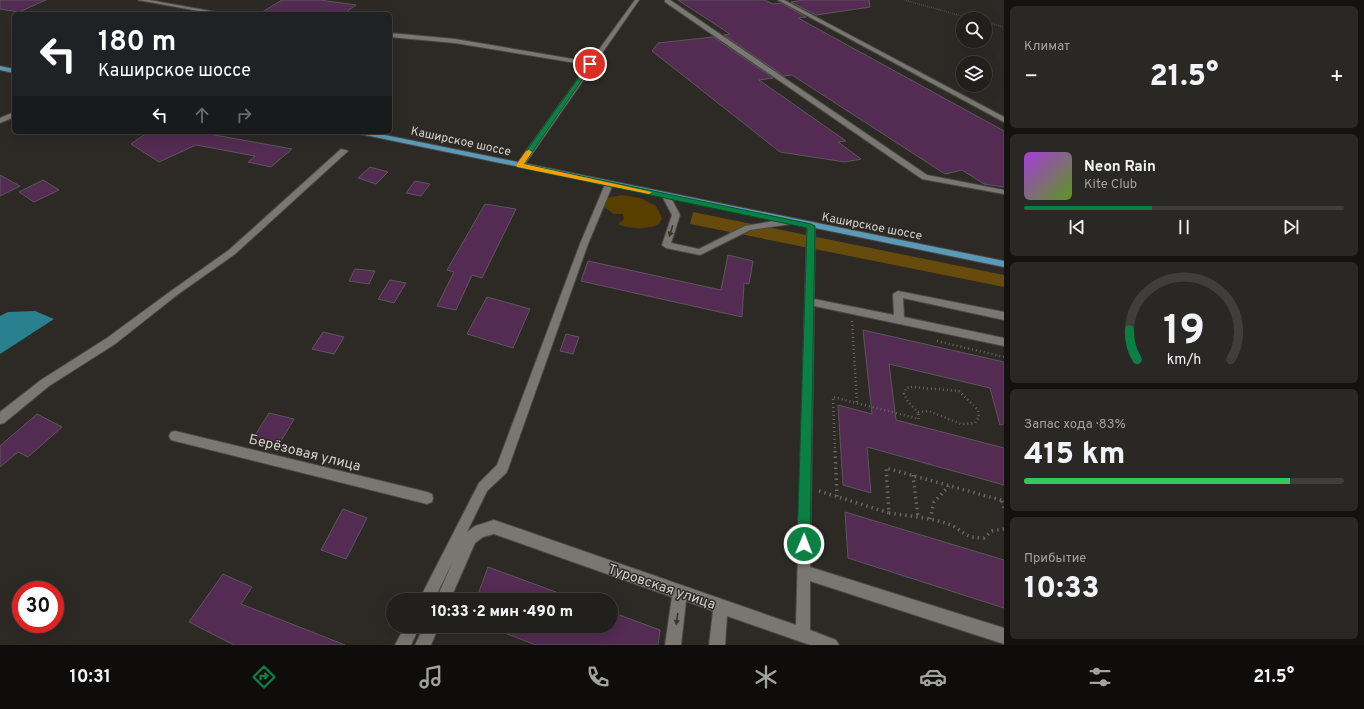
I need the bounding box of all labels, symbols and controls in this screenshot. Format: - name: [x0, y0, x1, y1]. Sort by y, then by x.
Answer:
- map controls: [956, 12, 992, 92]
- button: search: [956, 12, 992, 48]
- text: 180 m: [98, 25, 176, 61]
- icon: left: [32, 28, 84, 80]
- text: Климат: [1024, 39, 1070, 55]
- pin: [573, 47, 607, 81]
- icon: arrive: [579, 53, 601, 75]
- button: layers: [956, 56, 992, 92]
- text: 21.5°: [1149, 59, 1219, 96]
- text: Каширское шоссе: [98, 60, 251, 83]
- text: −: [1024, 64, 1038, 91]
- text: +: [1330, 64, 1344, 91]
- icon: left: [149, 104, 171, 126]
- icon: ahead: [191, 104, 213, 126]
- icon: right: [233, 104, 255, 126]
- street label: Каширское шоссе: [409, 124, 512, 160]
- text: Neon Rain: [1084, 158, 1156, 177]
- text: Kite Club: [1084, 177, 1137, 193]
- street label: Каширское шоссе: [820, 209, 923, 245]
- icon: previous: [1066, 216, 1088, 238]
- icon: pause: [1173, 216, 1195, 238]
- icon: next: [1280, 216, 1302, 238]
- one-way arrow: [668, 225, 674, 237]
- text: 19: [1163, 306, 1205, 359]
- text: km/h: [1167, 351, 1201, 369]
- text: Запас хода · 83%: [1024, 417, 1126, 433]
- street label: Берёзовая улица: [247, 431, 362, 476]
- text: 415 km: [1024, 437, 1125, 474]
- position arrow: [783, 523, 825, 565]
- text: Прибытие: [1024, 551, 1086, 567]
- street label: Туровская улица: [605, 561, 718, 614]
- text: 10:33: [1024, 571, 1100, 608]
- speed limit sign: 30: [12, 581, 64, 633]
- text: 10:33 · 2 мин · 490 m: [431, 603, 573, 622]
- one-way arrow: [674, 612, 680, 625]
- icon: directions: [250, 663, 278, 691]
- icon: music: [417, 663, 445, 691]
- icon: phone: [584, 663, 612, 691]
- icon: climate: [752, 663, 780, 691]
- icon: car: [919, 663, 947, 691]
- icon: filters: [1086, 663, 1114, 691]
- text: 10:31: [70, 666, 111, 689]
- text: 21.5°: [1253, 666, 1294, 689]

